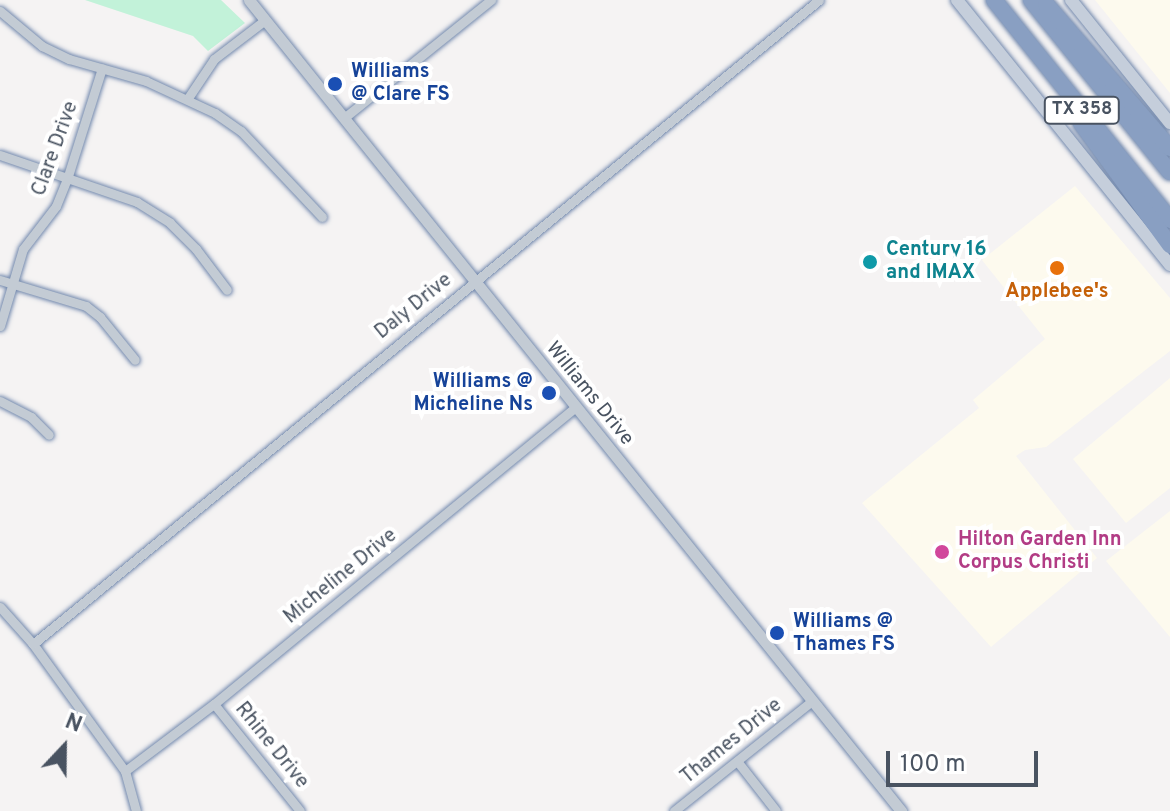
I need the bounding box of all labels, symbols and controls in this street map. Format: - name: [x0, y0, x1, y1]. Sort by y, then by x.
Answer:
- place label: Williams @ Clare FS: [351, 60, 450, 107]
- marker: Williams @ Clare FS: [326, 75, 344, 93]
- road number: TX 358: [1042, 96, 1122, 124]
- street label: Clare Drive: [28, 98, 84, 200]
- place label: Century 16 and IMAX: [886, 238, 987, 285]
- marker: Century 16 and IMAX: [861, 253, 879, 271]
- marker: Applebee's: [1048, 259, 1066, 277]
- street label: Daly Drive: [371, 269, 457, 345]
- place label: Applebee's: [1005, 280, 1109, 304]
- street label: Williams Drive: [540, 337, 638, 451]
- place label: Williams @ Micheline Ns: [413, 370, 533, 417]
- marker: Williams @ Micheline Ns: [540, 384, 558, 402]
- street label: Micheline Drive: [280, 524, 402, 630]
- place label: Hilton Garden Inn Corpus Christi: [958, 528, 1122, 575]
- marker: Hilton Garden Inn Corpus Christi: [933, 543, 951, 561]
- place label: Williams @ Thames FS: [793, 610, 895, 657]
- marker: Williams @ Thames FS: [768, 624, 786, 642]
- street label: Thames Drive: [677, 694, 787, 790]
- street label: Rhine Drive: [229, 698, 313, 794]
- north arrow: [24, 707, 104, 787]
- text: N: [61, 709, 86, 740]
- scale bar: [890, 735, 1042, 785]
- text: 100 m: [900, 750, 966, 780]

